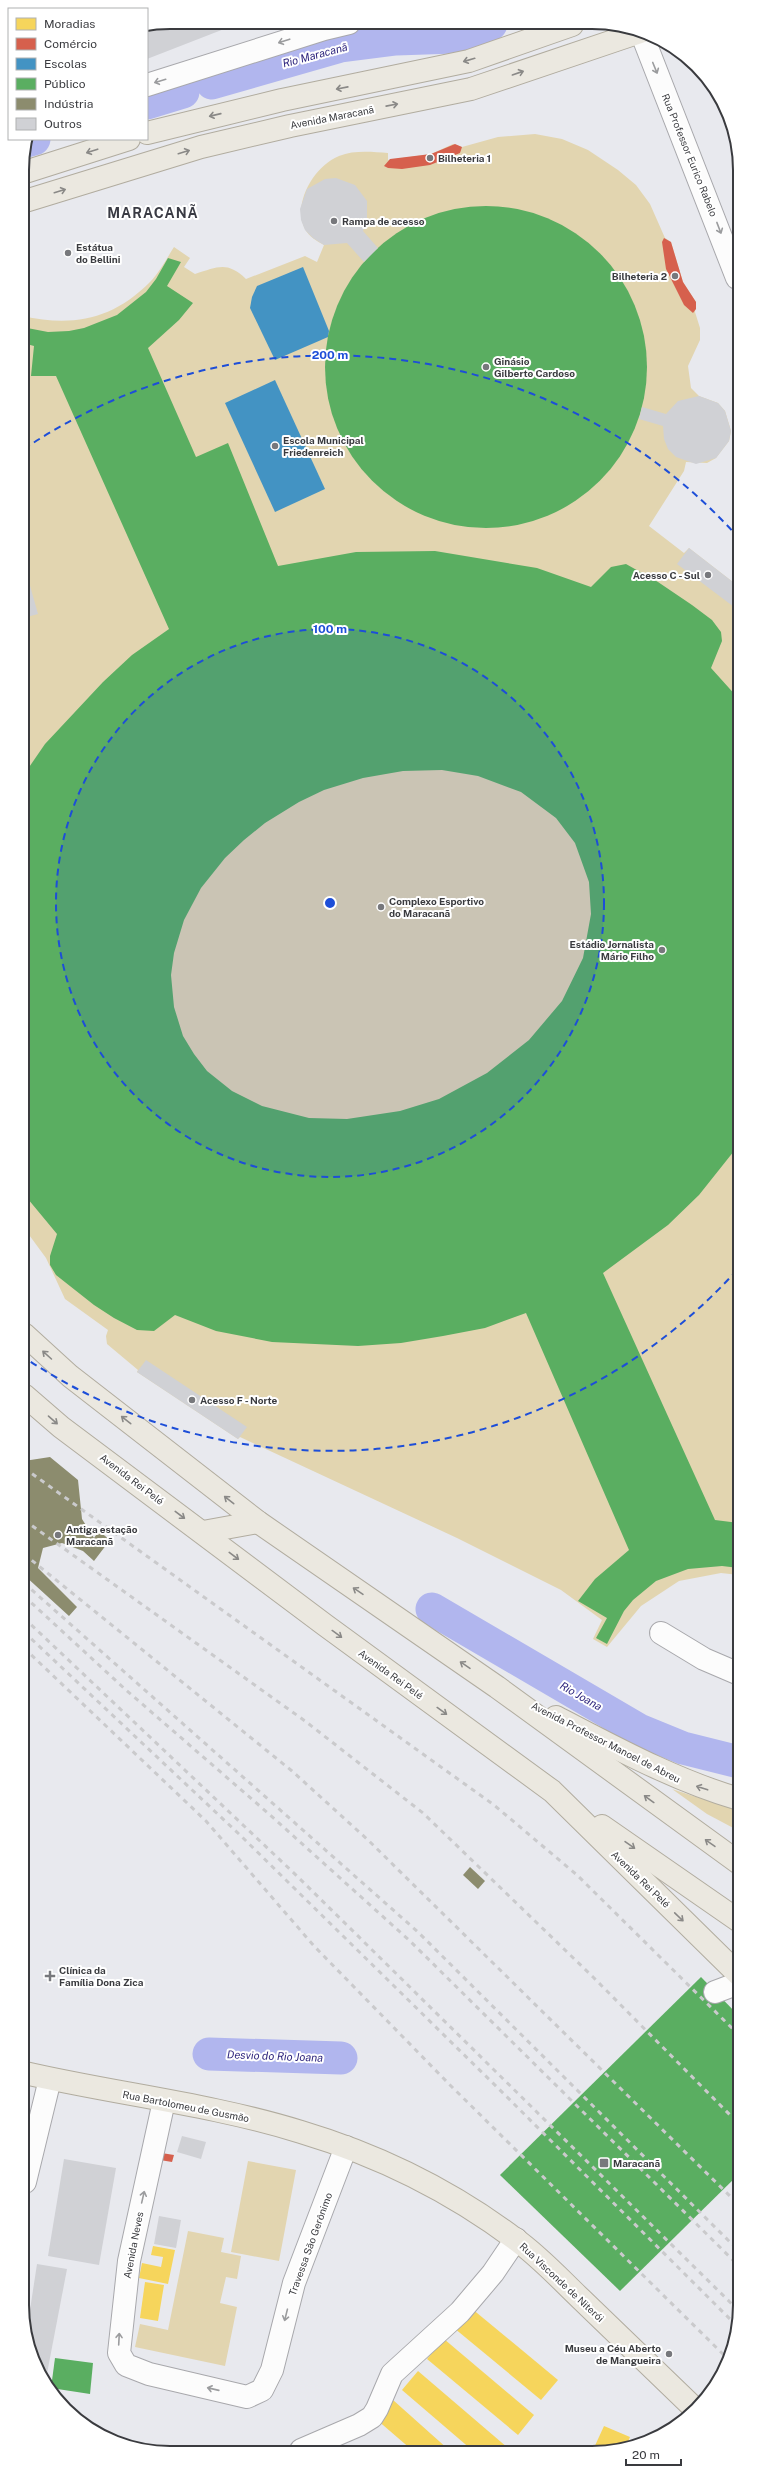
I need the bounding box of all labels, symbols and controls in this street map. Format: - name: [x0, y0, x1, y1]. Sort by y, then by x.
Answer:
- legend: [8, 8, 148, 140]
- text: Moradias: [44, 17, 95, 31]
- text: Comércio: [44, 37, 97, 51]
- one-way arrow: [279, 38, 291, 46]
- water label: Rio Maracanã: [281, 41, 349, 69]
- text: Escolas: [44, 57, 87, 71]
- one-way arrow: [463, 57, 476, 64]
- one-way arrow: [652, 62, 660, 74]
- one-way arrow: [511, 69, 524, 76]
- text: Público: [44, 77, 86, 91]
- one-way arrow: [154, 78, 167, 85]
- one-way arrow: [336, 84, 349, 92]
- street label: Rua Professor Eurico Rabelo: [660, 92, 720, 219]
- text: Indústria: [44, 97, 93, 111]
- one-way arrow: [386, 101, 399, 109]
- street label: Avenida Maracanã: [289, 103, 375, 131]
- one-way arrow: [209, 112, 222, 120]
- text: Outros: [44, 117, 82, 131]
- one-way arrow: [85, 148, 98, 155]
- one-way arrow: [177, 148, 190, 155]
- place label: Bilheteria 1: [438, 152, 491, 164]
- marker: Bilheteria 1: [425, 153, 435, 163]
- one-way arrow: [53, 187, 66, 194]
- district label: MARACANÃ: [107, 203, 199, 221]
- place label: Rampa de acesso: [342, 215, 425, 227]
- marker: Rampa de acesso: [329, 216, 339, 226]
- one-way arrow: [715, 222, 723, 234]
- place label: Estátua do Bellini: [76, 241, 121, 265]
- marker: Estátua do Bellini: [63, 248, 73, 258]
- place label: Bilheteria 2: [612, 270, 667, 282]
- marker: Bilheteria 2: [670, 271, 680, 281]
- text: 200 m: [312, 348, 348, 362]
- place label: Ginásio Gilberto Cardoso: [494, 355, 575, 379]
- marker: Ginásio Gilberto Cardoso: [481, 362, 491, 372]
- place label: Escola Municipal Friedenreich: [283, 434, 364, 458]
- marker: Escola Municipal Friedenreich: [270, 441, 280, 451]
- place label: Acesso C - Sul: [633, 569, 700, 581]
- marker: Acesso C - Sul: [703, 570, 713, 580]
- text: 100 m: [313, 622, 347, 636]
- place label: Complexo Esportivo do Maracanã: [389, 895, 484, 919]
- centre of rings: [323, 896, 337, 910]
- marker: Complexo Esportivo do Maracanã: [376, 902, 386, 912]
- place label: Estádio Jornalista Mário Filho: [569, 938, 654, 962]
- marker: Estádio Jornalista Mário Filho: [657, 945, 667, 955]
- one-way arrow: [42, 1350, 52, 1360]
- place label: Acesso F - Norte: [200, 1394, 278, 1406]
- marker: Acesso F - Norte: [187, 1395, 197, 1405]
- one-way arrow: [48, 1415, 58, 1425]
- one-way arrow: [121, 1416, 132, 1424]
- street label: Avenida Rei Pelé: [98, 1451, 167, 1507]
- one-way arrow: [223, 1496, 234, 1504]
- one-way arrow: [174, 1511, 185, 1519]
- place label: Antiga estação Maracanã: [66, 1523, 138, 1547]
- marker: Antiga estação Maracanã: [53, 1530, 63, 1540]
- one-way arrow: [228, 1551, 239, 1560]
- one-way arrow: [352, 1587, 363, 1596]
- one-way arrow: [332, 1630, 343, 1638]
- street label: Avenida Rei Pelé: [356, 1647, 426, 1702]
- one-way arrow: [460, 1661, 471, 1669]
- water label: Rio Joana: [558, 1679, 604, 1713]
- street label: Avenida Professor Manoel de Abreu: [529, 1699, 683, 1785]
- one-way arrow: [436, 1707, 447, 1715]
- one-way arrow: [695, 1784, 708, 1791]
- one-way arrow: [643, 1795, 654, 1803]
- one-way arrow: [704, 1839, 715, 1847]
- one-way arrow: [624, 1841, 635, 1849]
- street label: Avenida Rei Pelé: [609, 1848, 673, 1910]
- one-way arrow: [674, 1912, 684, 1921]
- place label: Clínica da Família Dona Zica: [59, 1964, 144, 1988]
- marker: Clínica da Família Dona Zica: [44, 1970, 56, 1982]
- water label: Desvio do Rio Joana: [227, 2048, 323, 2064]
- street label: Rua Bartolomeu de Gusmão: [122, 2088, 251, 2124]
- marker: Maracanã: [598, 2157, 610, 2169]
- place label: Maracanã: [613, 2157, 660, 2169]
- one-way arrow: [140, 2191, 147, 2204]
- street label: Travessa São Gerônimo: [286, 2191, 334, 2297]
- street label: Avenida Neves: [121, 2211, 145, 2279]
- street label: Rua Visconde de Niterói: [517, 2240, 607, 2324]
- one-way arrow: [282, 2308, 289, 2321]
- one-way arrow: [116, 2333, 123, 2346]
- place label: Museu a Céu Aberto de Mangueira: [565, 2342, 661, 2366]
- marker: Museu a Céu Aberto de Mangueira: [664, 2349, 674, 2359]
- one-way arrow: [207, 2385, 220, 2393]
- scale bar: [626, 2441, 681, 2467]
- text: 20 m: [632, 2448, 660, 2462]

